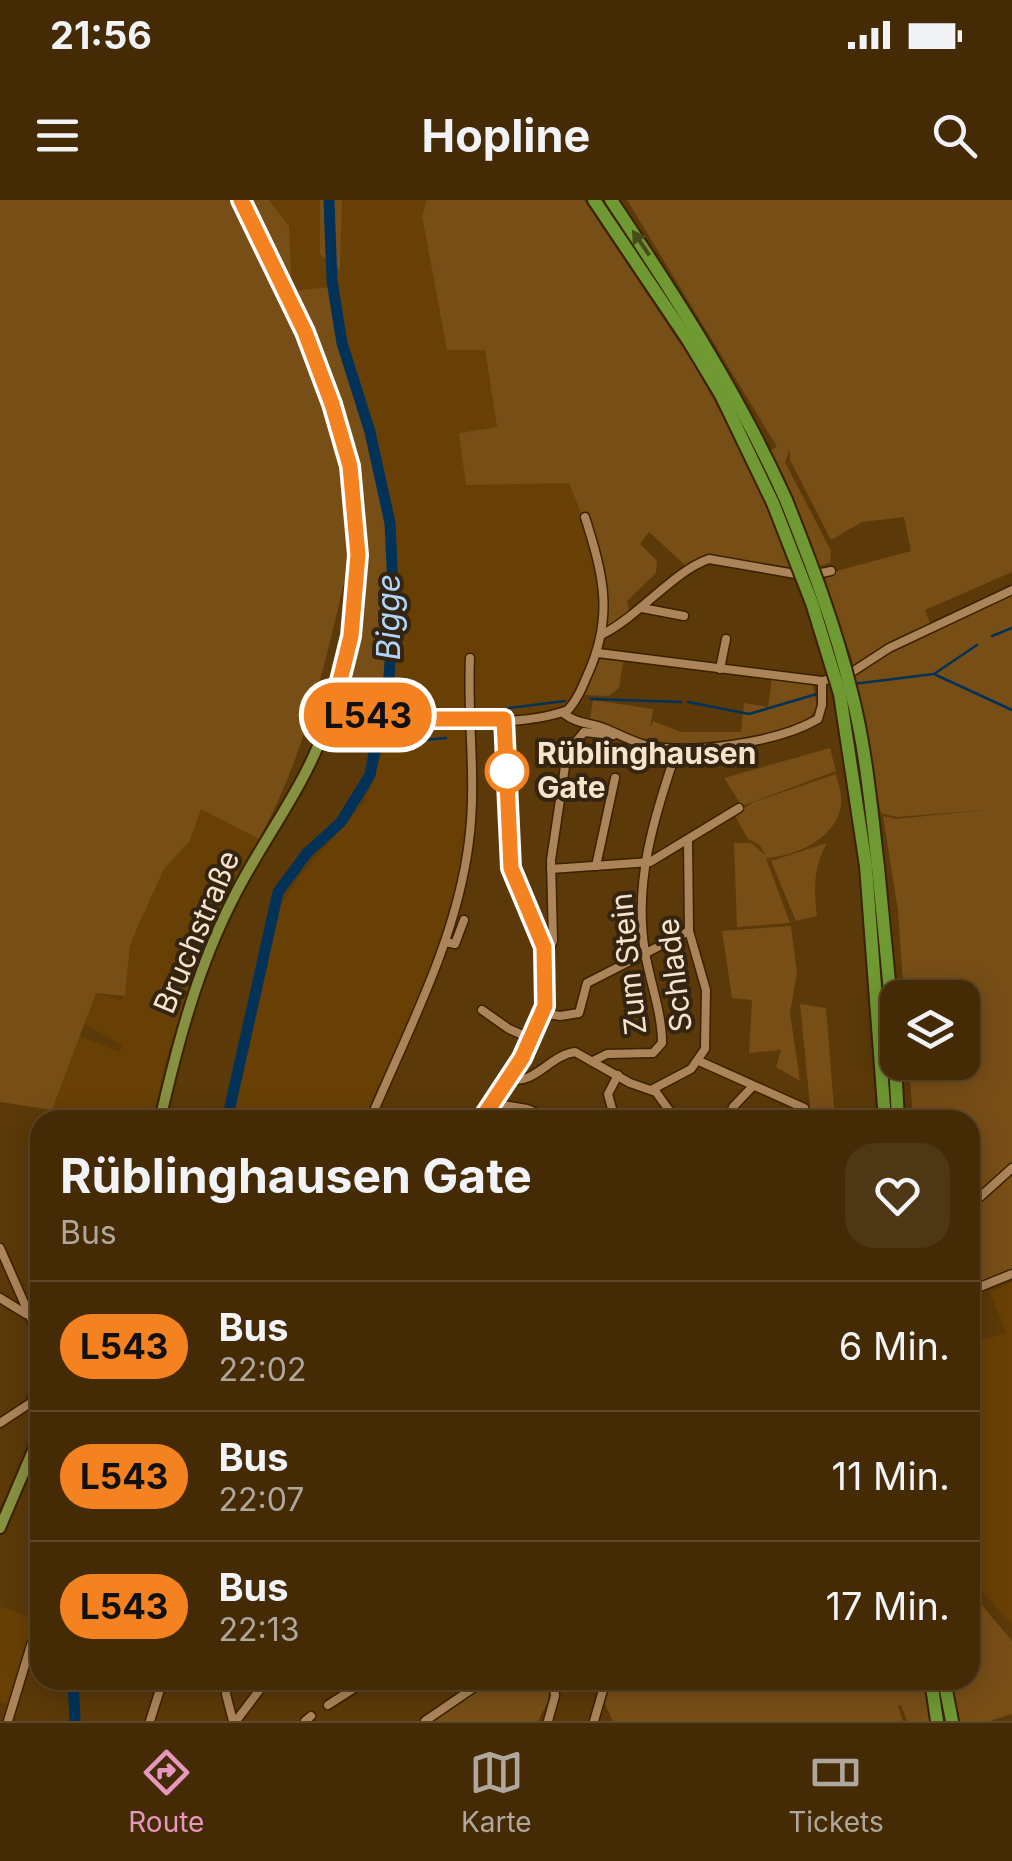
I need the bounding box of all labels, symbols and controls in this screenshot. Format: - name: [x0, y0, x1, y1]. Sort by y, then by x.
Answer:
- text: 21:56: [50, 12, 152, 58]
- icon: menu: [30, 108, 85, 163]
- text: Hopline: [422, 108, 590, 163]
- icon: search: [927, 108, 982, 163]
- one-way arrow: [632, 230, 651, 257]
- water label: Bigge: [369, 574, 408, 660]
- line badge: L543: [298, 682, 438, 748]
- text: L543: [324, 694, 412, 736]
- place label: Rüblinghausen Gate: [537, 735, 756, 805]
- marker: Rüblinghausen Gate: [486, 750, 528, 792]
- street label: Bruchstraße: [146, 845, 247, 1018]
- street label: Zum Stein: [603, 891, 653, 1037]
- street label: Schlade: [649, 916, 699, 1034]
- map controls: [880, 980, 980, 1080]
- button: layers: [880, 980, 980, 1080]
- button: heart: [845, 1143, 950, 1248]
- text: Rüblinghausen Gate: [60, 1146, 532, 1205]
- text: Bus: [60, 1213, 117, 1252]
- text: Bus: [218, 1304, 289, 1350]
- text: 6 Min.: [839, 1323, 950, 1369]
- text: L543: [80, 1325, 168, 1367]
- text: 22:02: [218, 1350, 306, 1389]
- text: Bus: [218, 1434, 289, 1480]
- text: 11 Min.: [831, 1453, 950, 1499]
- text: L543: [80, 1455, 168, 1497]
- text: 22:07: [218, 1480, 304, 1519]
- text: Bus: [218, 1564, 289, 1610]
- text: 17 Min.: [825, 1583, 950, 1629]
- text: L543: [80, 1585, 168, 1627]
- text: 22:13: [218, 1610, 299, 1649]
- tab: Route: [128, 1745, 204, 1839]
- tab: Karte: [461, 1745, 532, 1839]
- tab: Tickets: [788, 1745, 884, 1839]

